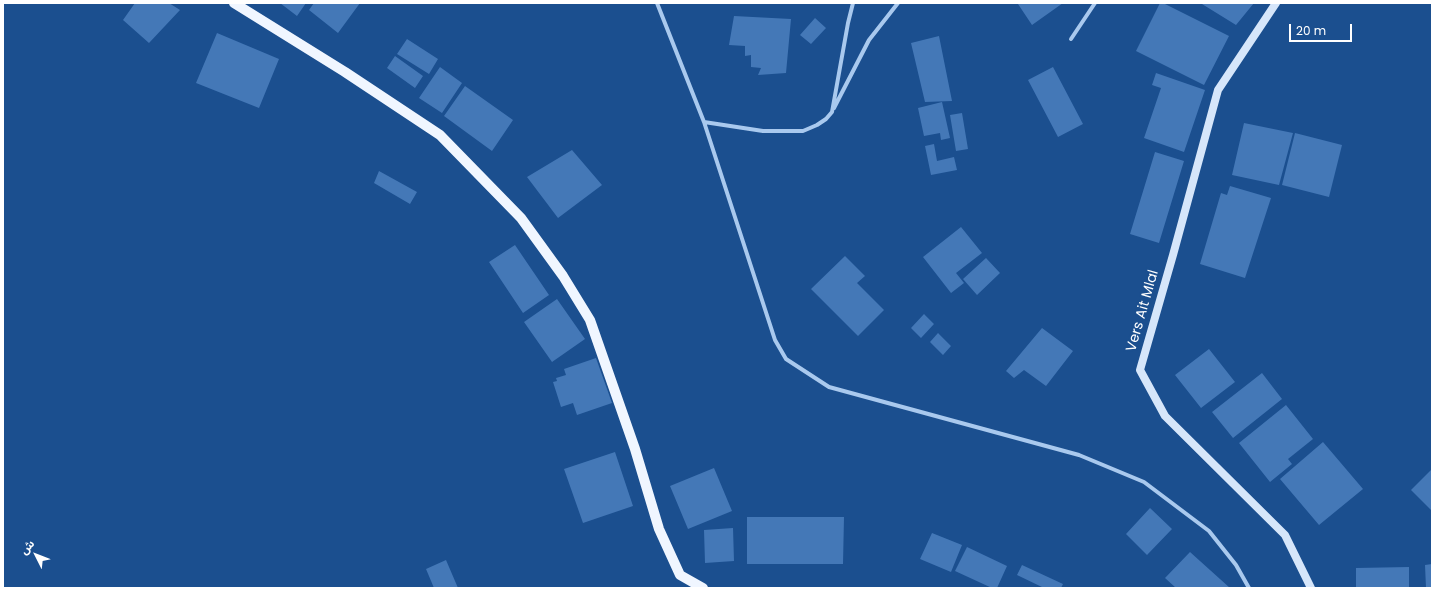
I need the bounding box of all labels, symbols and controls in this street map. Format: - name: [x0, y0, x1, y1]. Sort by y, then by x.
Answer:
- scale bar: [1291, 16, 1354, 42]
- text: 20 m: [1296, 22, 1326, 39]
- street label: Vers Ait Mlal: [1123, 268, 1163, 354]
- north arrow: [16, 535, 56, 575]
- text: ش: [16, 536, 38, 558]

